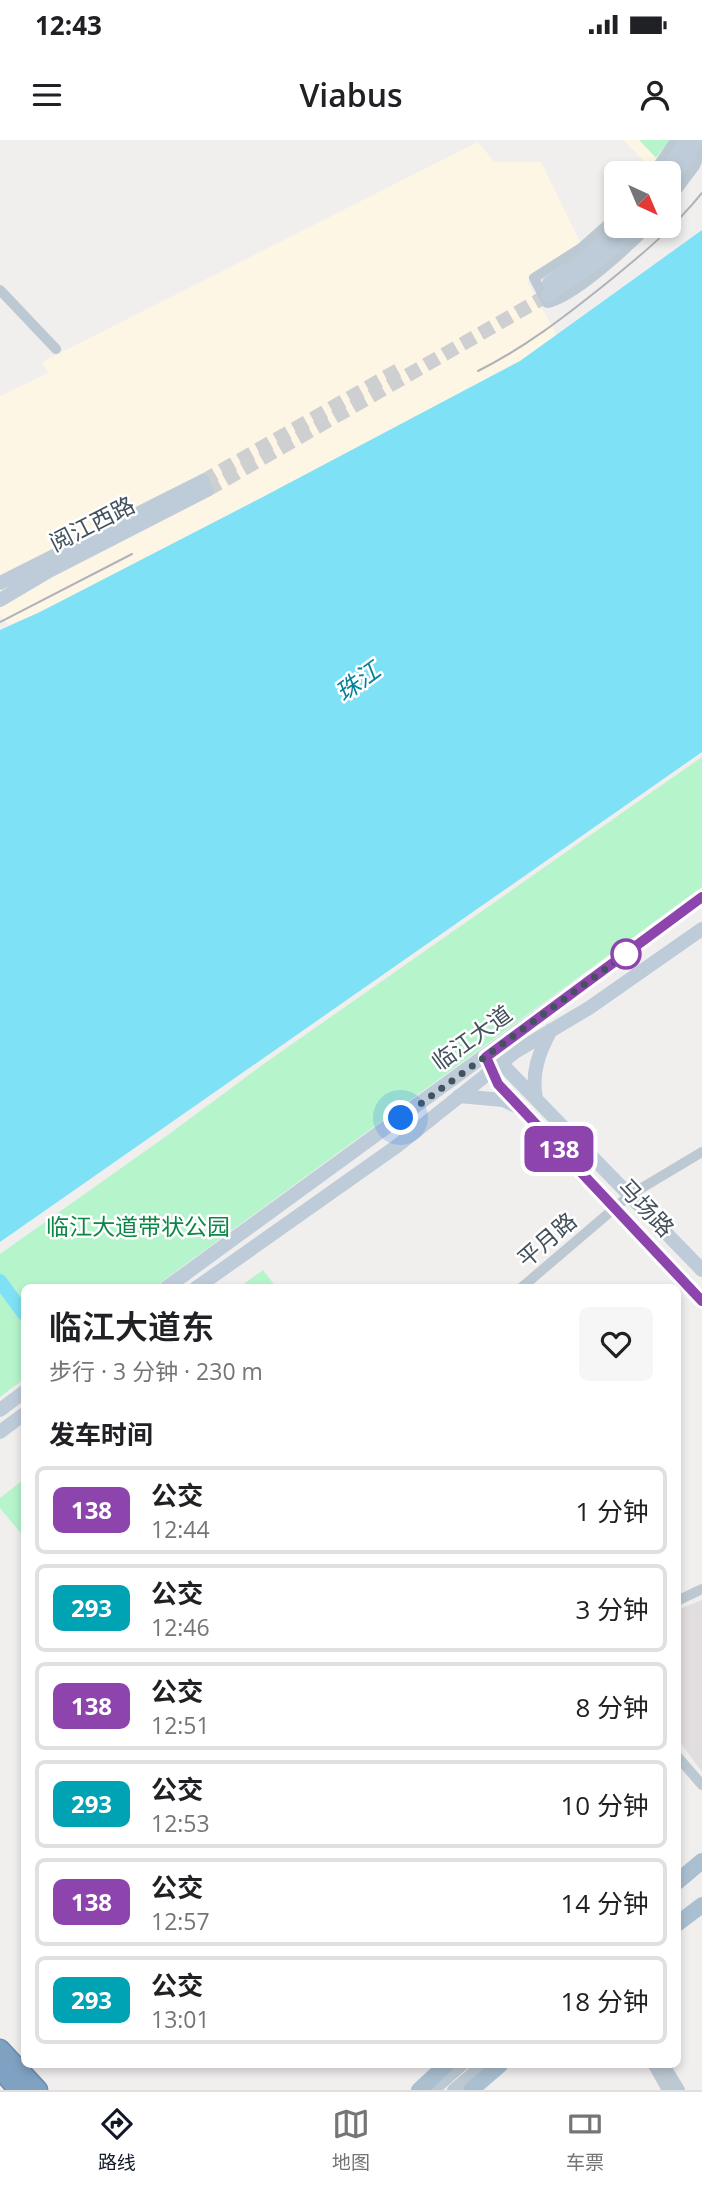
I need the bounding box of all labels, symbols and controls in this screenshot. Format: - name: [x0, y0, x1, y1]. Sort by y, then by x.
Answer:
- text: 12:43: [35, 7, 102, 43]
- text: Viabus: [299, 73, 403, 116]
- icon: menu: [28, 76, 66, 114]
- icon: person: [636, 76, 674, 114]
- north arrow: [604, 161, 681, 238]
- map controls: [604, 161, 681, 238]
- street label: 阅江西路: [43, 488, 140, 558]
- water label: 珠江: [328, 652, 389, 708]
- unlabelled marker: [611, 939, 641, 969]
- street label: 临江大道: [425, 997, 518, 1077]
- your location: [383, 1100, 418, 1135]
- line badge: 138: [519, 1126, 599, 1172]
- text: 138: [538, 1132, 580, 1165]
- street label: 马场路: [612, 1171, 682, 1243]
- street label: 平月路: [510, 1205, 583, 1274]
- park label: 临江大道带状公园: [46, 1210, 230, 1242]
- text: 临江大道东: [49, 1304, 214, 1349]
- button: heart: [579, 1307, 653, 1381]
- text: 步行 · 3 分钟 · 230 m: [49, 1355, 263, 1387]
- text: 发车时间: [49, 1416, 153, 1452]
- text: 公交: [151, 1477, 203, 1513]
- text: 138: [71, 1493, 112, 1526]
- text: 1 分钟: [575, 1493, 649, 1529]
- text: 12:44: [151, 1513, 210, 1545]
- text: 公交: [151, 1575, 203, 1611]
- text: 293: [71, 1591, 112, 1624]
- text: 3 分钟: [575, 1591, 649, 1627]
- text: 12:46: [151, 1611, 210, 1643]
- text: 公交: [151, 1673, 203, 1709]
- text: 138: [71, 1689, 112, 1722]
- text: 8 分钟: [575, 1689, 649, 1725]
- text: 12:51: [151, 1709, 210, 1741]
- text: 公交: [151, 1771, 203, 1807]
- text: 293: [71, 1787, 112, 1820]
- text: 10 分钟: [561, 1787, 649, 1823]
- text: 12:53: [151, 1807, 210, 1839]
- text: 公交: [151, 1869, 203, 1905]
- text: 138: [71, 1885, 112, 1918]
- text: 14 分钟: [561, 1885, 649, 1921]
- text: 12:57: [151, 1905, 210, 1937]
- text: 公交: [151, 1967, 203, 2003]
- text: 293: [71, 1983, 112, 2016]
- text: 18 分钟: [561, 1983, 649, 2019]
- text: 13:01: [151, 2003, 210, 2035]
- tab: 路线: [98, 2105, 136, 2175]
- tab: 地图: [332, 2105, 370, 2175]
- tab: 车票: [566, 2105, 604, 2175]

